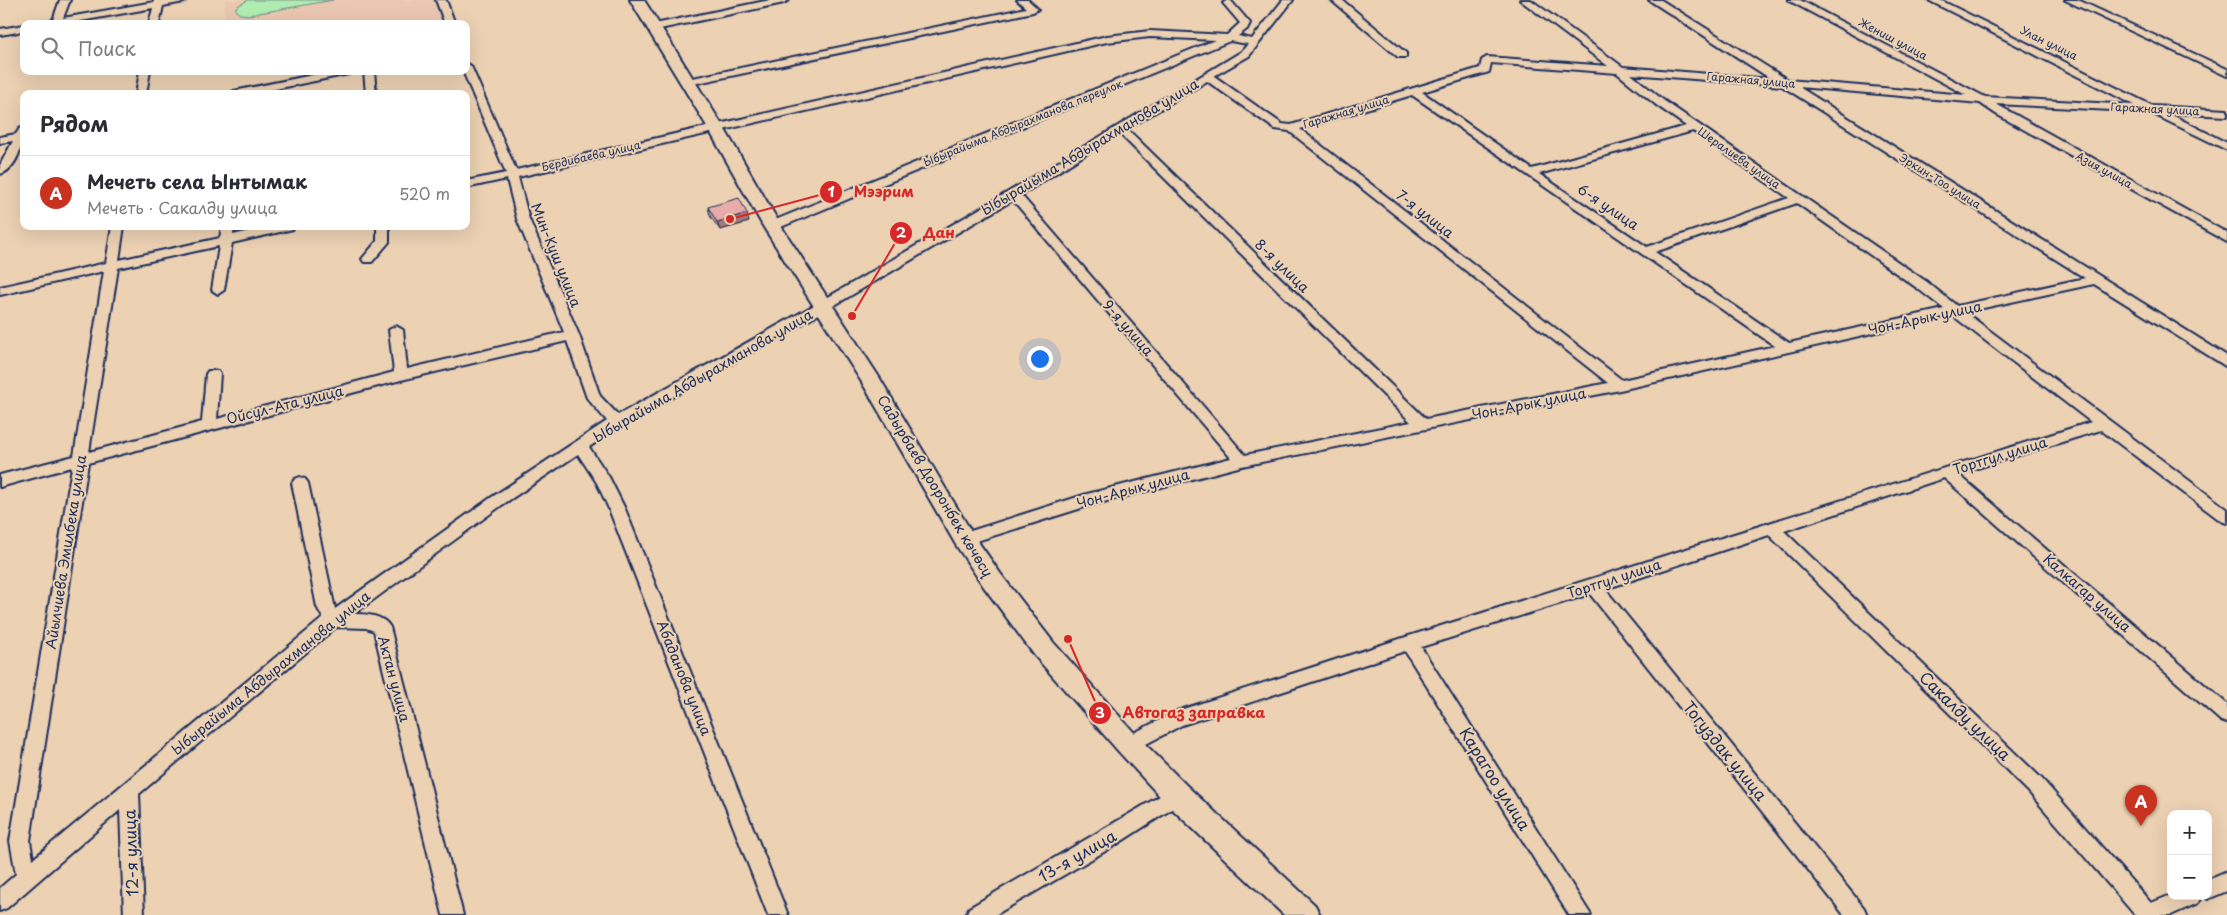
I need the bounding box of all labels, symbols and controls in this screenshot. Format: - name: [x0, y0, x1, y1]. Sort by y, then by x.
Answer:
- street label: Жениш улица: [1856, 13, 1931, 64]
- search box: [20, 20, 470, 75]
- street label: Улан улица: [2018, 21, 2081, 64]
- icon: search: [38, 34, 66, 62]
- text: Поиск: [78, 34, 136, 62]
- street label: Гаражная улица: [1706, 67, 1796, 92]
- street label: Ыбырайыма Абдырахманова улица: [977, 73, 1203, 220]
- street label: Ыбырайыма Абдырахманова переулок: [921, 75, 1125, 170]
- street label: Гаражная улица: [1301, 90, 1391, 133]
- street label: Гаражная улица: [2110, 98, 2200, 119]
- text: Рядом: [40, 107, 108, 139]
- street label: Шералиева улица: [1694, 123, 1784, 193]
- street label: Бердибаева улица: [540, 136, 642, 175]
- street label: Азия улица: [2073, 147, 2136, 192]
- street label: Эркин-Тоо улица: [1896, 149, 1984, 213]
- text: Мечеть села Ынтымак: [87, 167, 307, 195]
- callout: Мээрим: [819, 177, 924, 207]
- street label: 6-я улица: [1573, 178, 1643, 235]
- text: 1: [827, 179, 835, 202]
- text: Мээрим: [854, 179, 914, 202]
- text: A: [50, 181, 62, 205]
- text: 520 m: [399, 181, 450, 205]
- street label: 7-я улица: [1392, 184, 1459, 243]
- text: Мечеть · Сакалду улица: [87, 195, 278, 219]
- street label: Мин-Куш улица: [526, 199, 587, 310]
- callout: Дан: [888, 218, 964, 248]
- text: 2: [896, 220, 907, 243]
- text: Дан: [922, 220, 955, 243]
- street label: 8-я улица: [1250, 234, 1315, 297]
- street label: 9-я улица: [1098, 295, 1159, 361]
- street label: Чон-Арык улица: [1866, 295, 1984, 340]
- street label: Ыбырайыма Абдырахманова улица: [589, 304, 817, 447]
- your location: [1027, 346, 1053, 372]
- street label: Ойсул-Ата улица: [224, 380, 346, 429]
- street label: Чон-Арык улица: [1470, 382, 1588, 425]
- street label: Садырбаев Дооронбек көчөсү: [873, 391, 999, 582]
- street label: Тортгул улица: [1950, 431, 2050, 480]
- street label: Айылчиева Эмилбека улица: [40, 453, 91, 650]
- street label: Чон-Арык улица: [1074, 463, 1192, 514]
- street label: Калкагар улица: [2039, 548, 2136, 637]
- street label: Тортгул улица: [1564, 553, 1664, 604]
- street label: Ыбырайыма Абдырахманова улица: [167, 586, 375, 760]
- street label: Абаданова улица: [652, 617, 717, 739]
- street label: Актан улица: [373, 633, 416, 725]
- street label: Сакалду улица: [1914, 665, 2017, 765]
- street label: Тогуздак улица: [1678, 695, 1774, 805]
- callout: Автогаз заправка: [1088, 698, 1276, 728]
- text: 3: [1095, 700, 1105, 723]
- text: Автогаз заправка: [1123, 700, 1265, 723]
- street label: Карагоо улица: [1454, 722, 1537, 835]
- pin: A: [2125, 785, 2157, 826]
- street label: 12-я улица: [116, 809, 144, 897]
- map controls: [2167, 810, 2212, 900]
- button: +: [2167, 810, 2212, 855]
- street label: 13-я улица: [1033, 823, 1120, 887]
- button: −: [2167, 855, 2212, 900]

